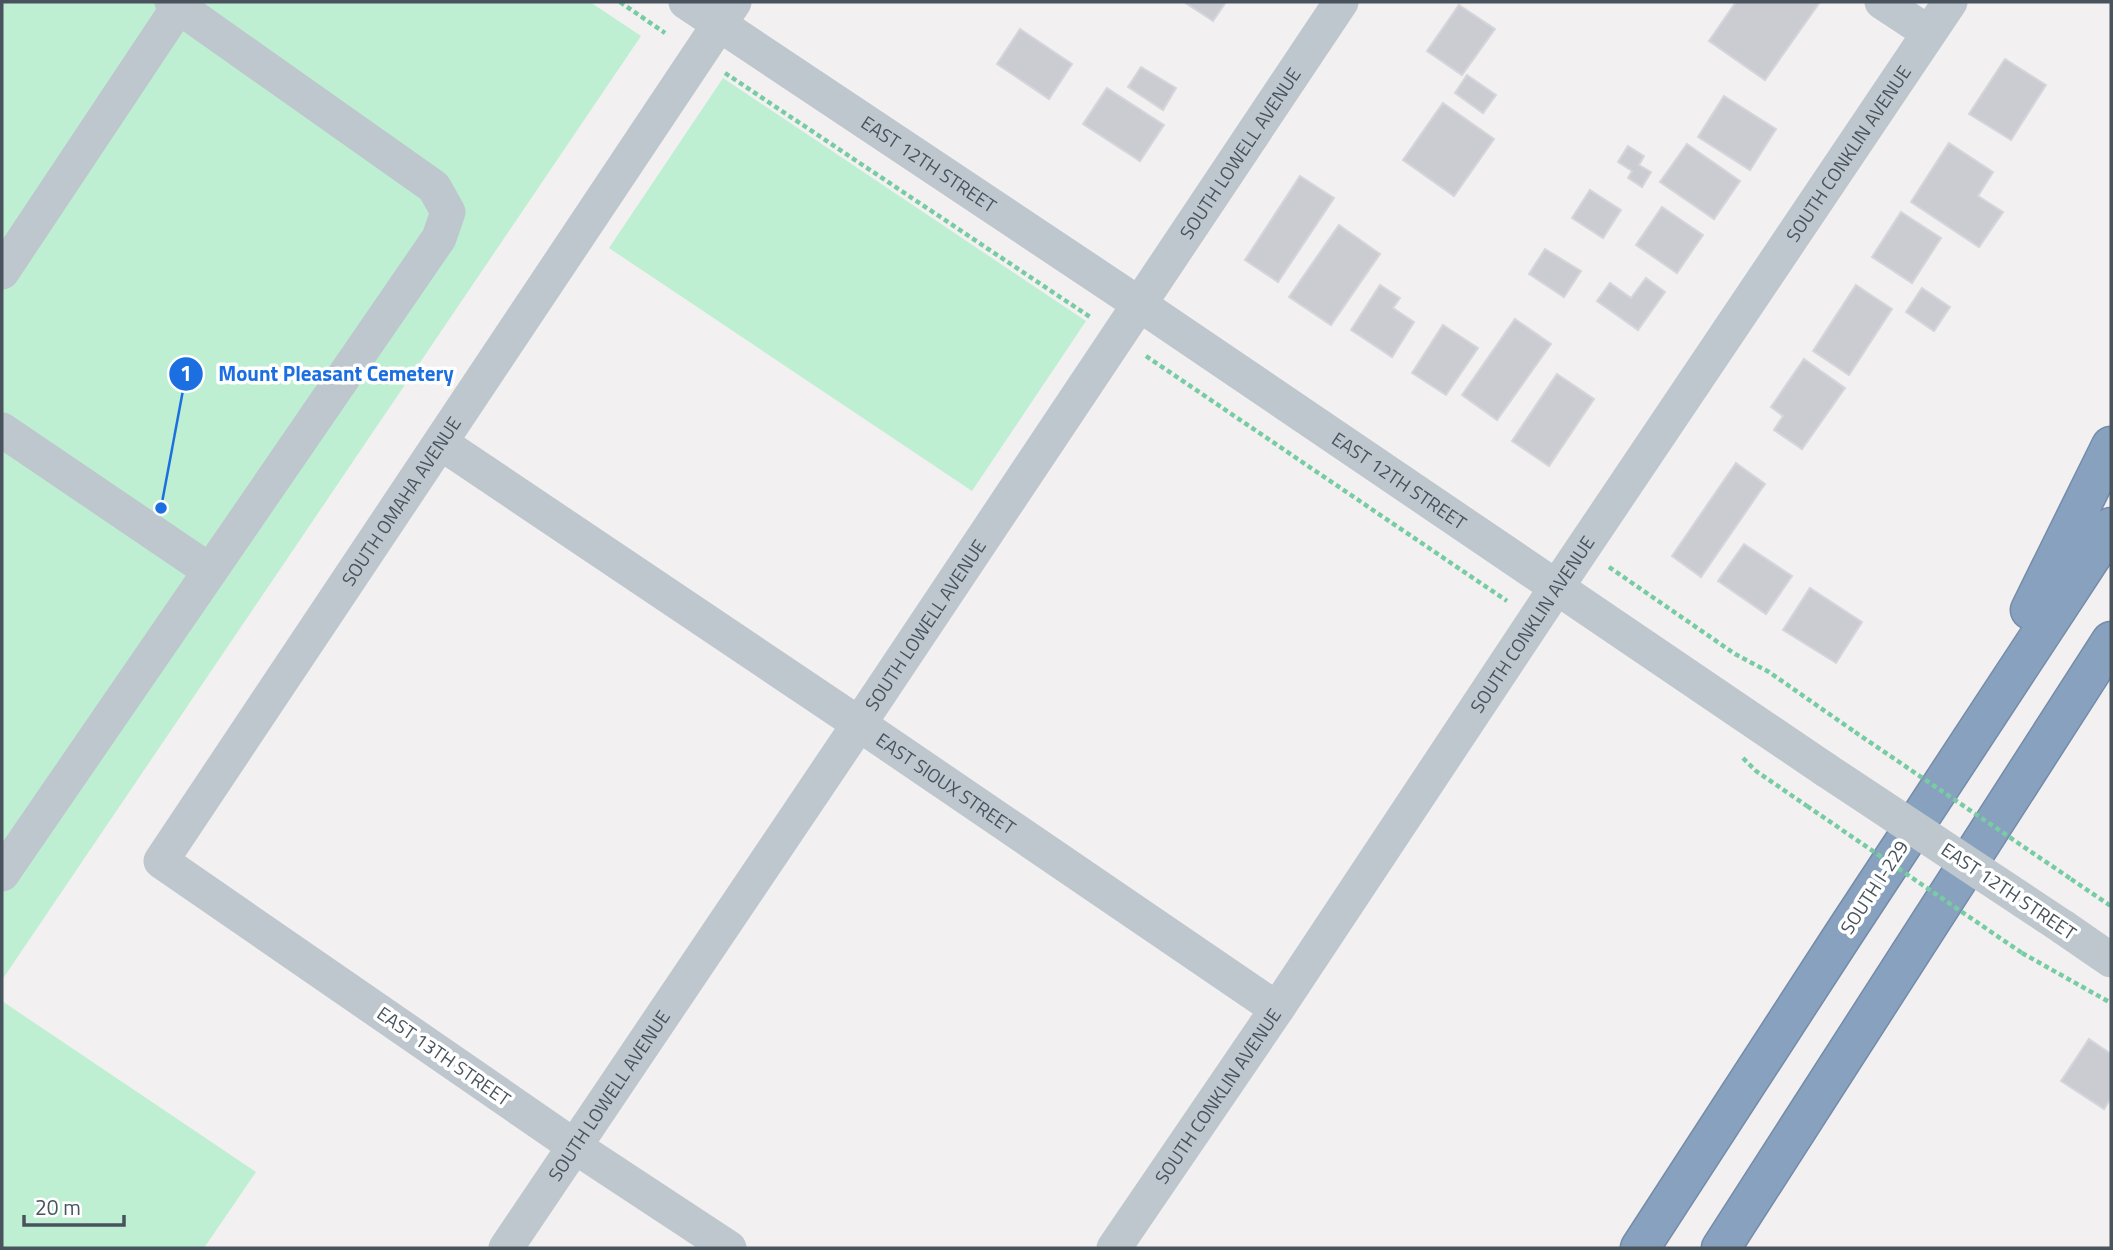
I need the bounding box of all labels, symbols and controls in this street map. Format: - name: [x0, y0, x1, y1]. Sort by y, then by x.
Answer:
- street label: SOUTH CONKLIN AVENUE: [1778, 59, 1918, 247]
- street label: SOUTH LOWELL AVENUE: [1172, 61, 1307, 245]
- street label: EAST 12TH STREET: [856, 108, 1003, 219]
- callout: Mount Pleasant Cemetery: [169, 353, 467, 395]
- text: 1: [180, 357, 192, 389]
- text: Mount Pleasant Cemetery: [218, 357, 454, 389]
- street label: SOUTH OMAHA AVENUE: [334, 410, 468, 591]
- street label: EAST 12TH STREET: [1326, 424, 1473, 536]
- street label: SOUTH CONKLIN AVENUE: [1462, 530, 1601, 718]
- street label: SOUTH LOWELL AVENUE: [857, 533, 993, 716]
- street label: EAST SIOUX STREET: [870, 725, 1022, 841]
- street label: SOUTH I-229: [1832, 834, 1915, 939]
- street label: EAST 12TH STREET: [1936, 835, 2083, 947]
- street label: EAST 13TH STREET: [371, 999, 517, 1113]
- street label: SOUTH CONKLIN AVENUE: [1147, 1002, 1288, 1190]
- street label: SOUTH LOWELL AVENUE: [540, 1004, 677, 1187]
- scale bar: [24, 1184, 124, 1228]
- text: 20 m: [35, 1191, 81, 1223]

